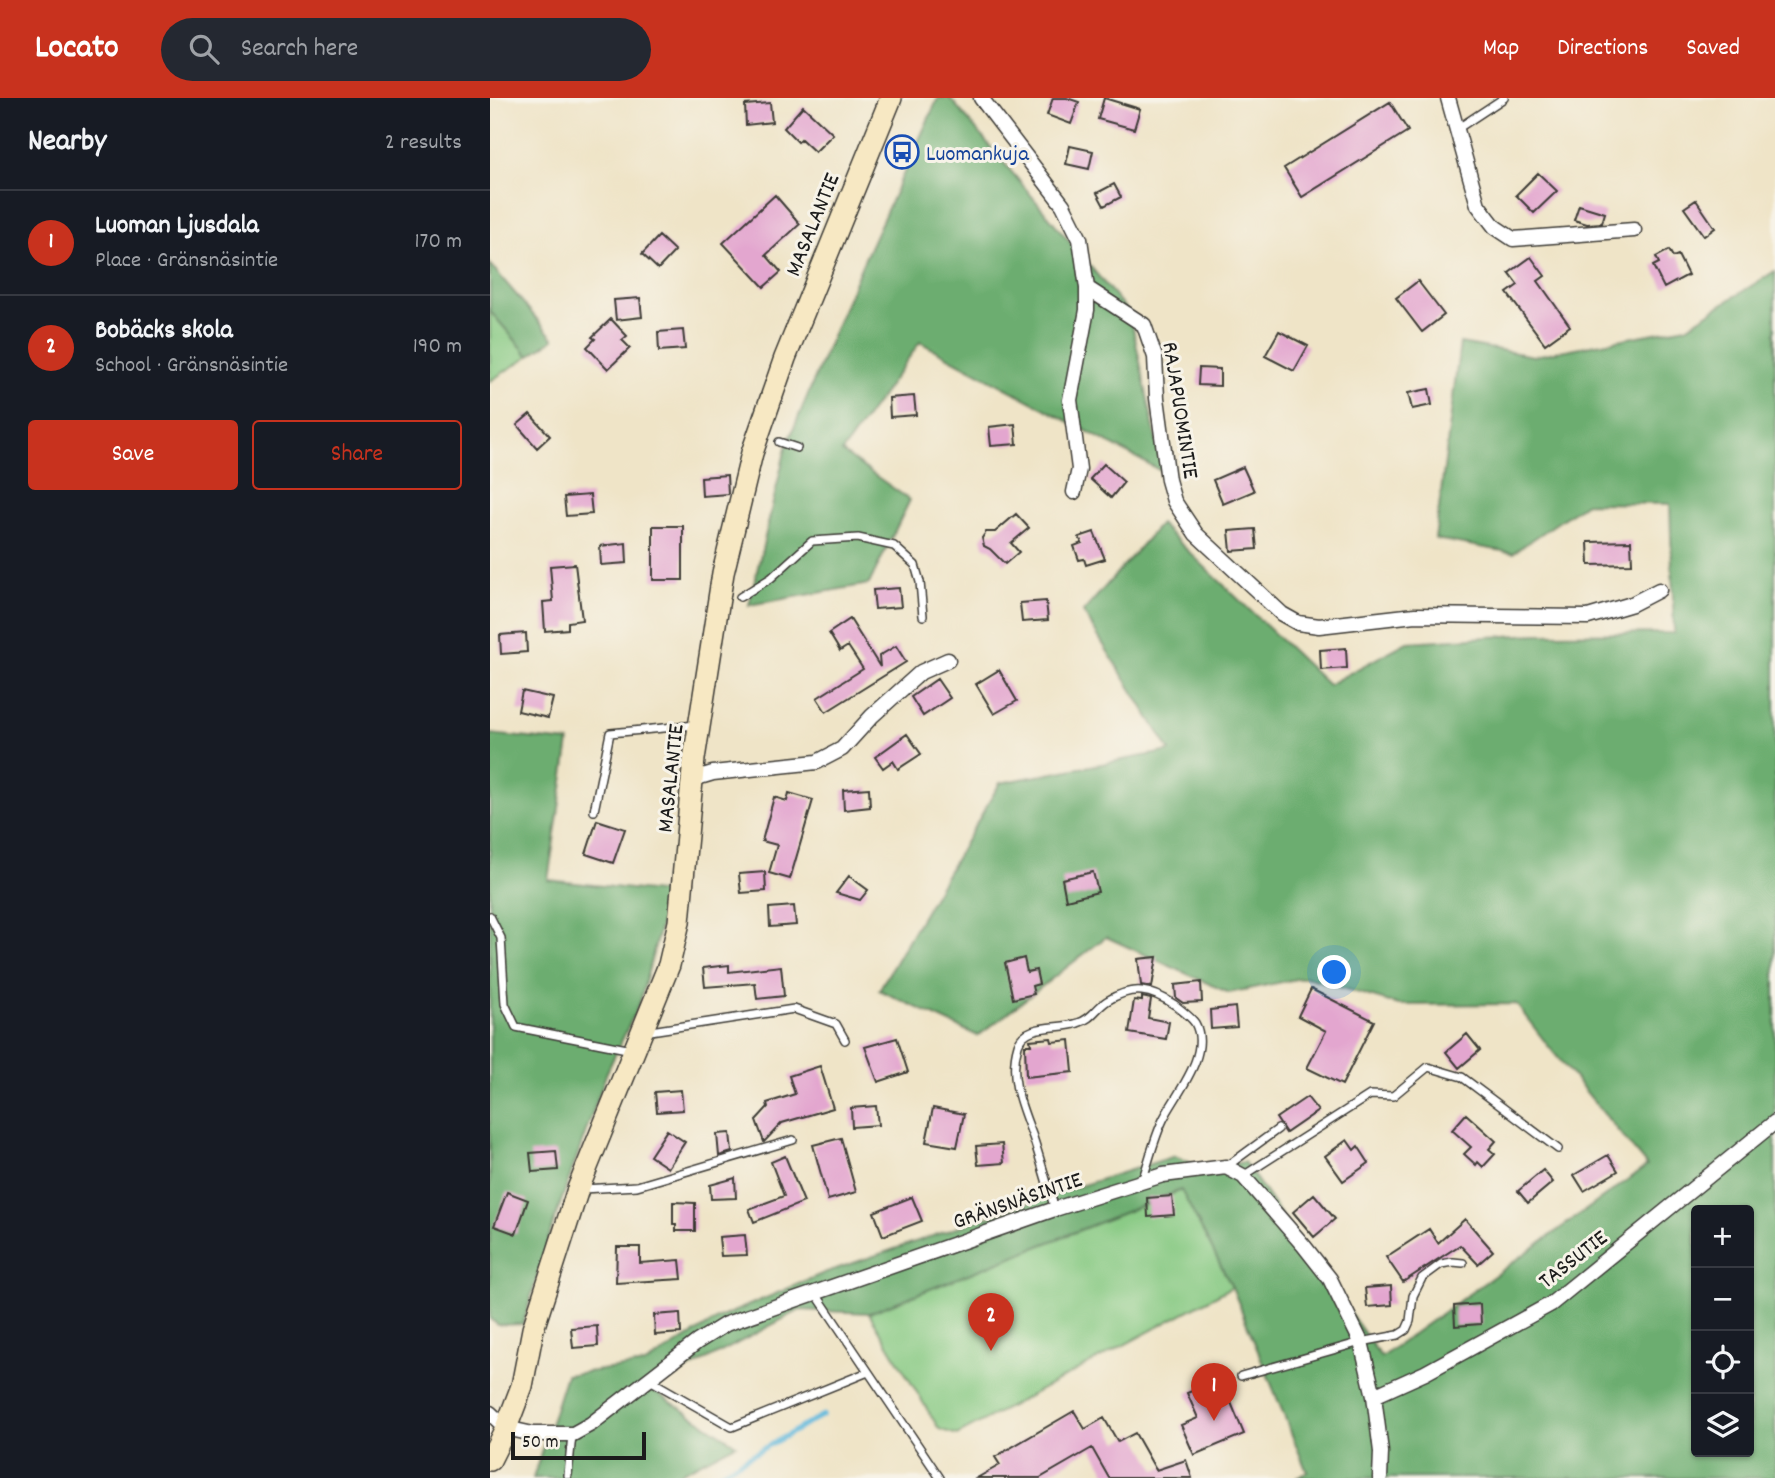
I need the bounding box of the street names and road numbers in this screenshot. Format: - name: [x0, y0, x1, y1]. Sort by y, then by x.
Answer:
- street label: MASALANTIE: [779, 168, 850, 282]
- street label: RAJAPUOMINTIE: [1151, 340, 1206, 482]
- street label: MASALANTIE: [650, 722, 695, 834]
- street label: GRÄNSNÄSINTIE: [949, 1165, 1088, 1240]
- street label: TASSUTIE: [1533, 1223, 1616, 1298]

